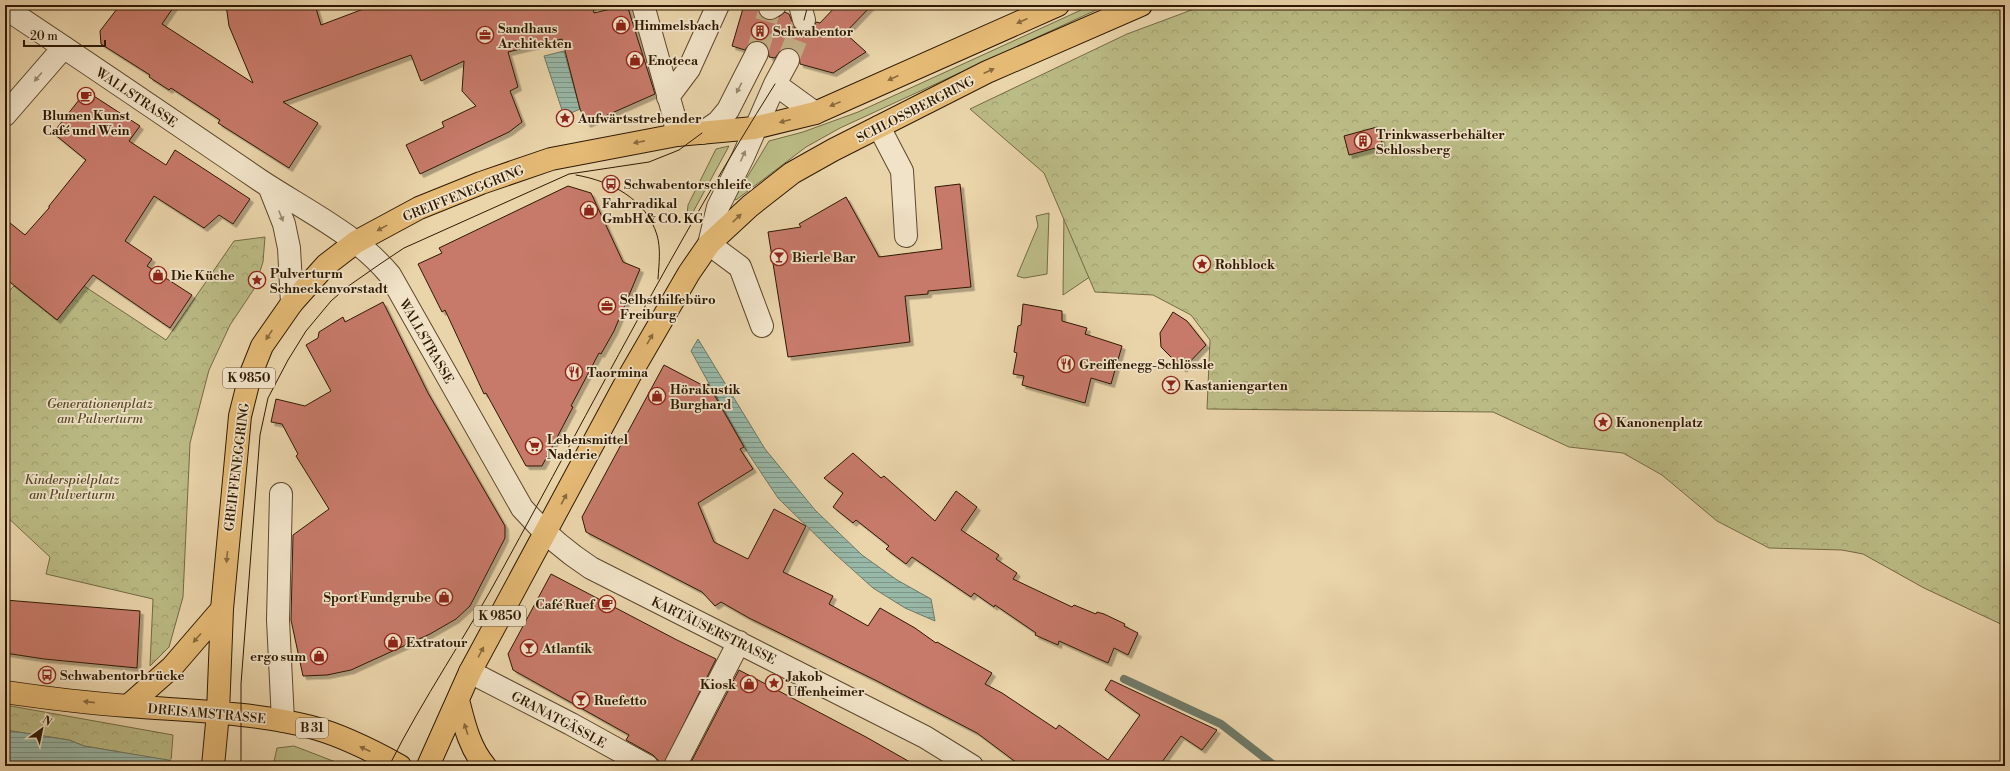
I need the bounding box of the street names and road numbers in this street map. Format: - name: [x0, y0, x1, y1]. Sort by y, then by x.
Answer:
- street label: WALLSTRASSE: [92, 64, 180, 131]
- street label: SCHLOSSBERGRING: [854, 73, 977, 147]
- street label: GREIFFENEGGRING: [400, 162, 527, 226]
- street label: WALLSTRASSE: [395, 296, 457, 387]
- road number: K 9850: [223, 368, 275, 388]
- street label: GREIFFENEGGRING: [221, 402, 253, 532]
- street label: KARTÄUSERSTRASSE: [648, 593, 779, 668]
- road number: K 9850: [474, 606, 526, 626]
- street label: GRANATGÄSSLE: [508, 687, 609, 752]
- street label: DREISAMSTRASSE: [147, 701, 267, 727]
- road number: B 31: [296, 718, 328, 738]

